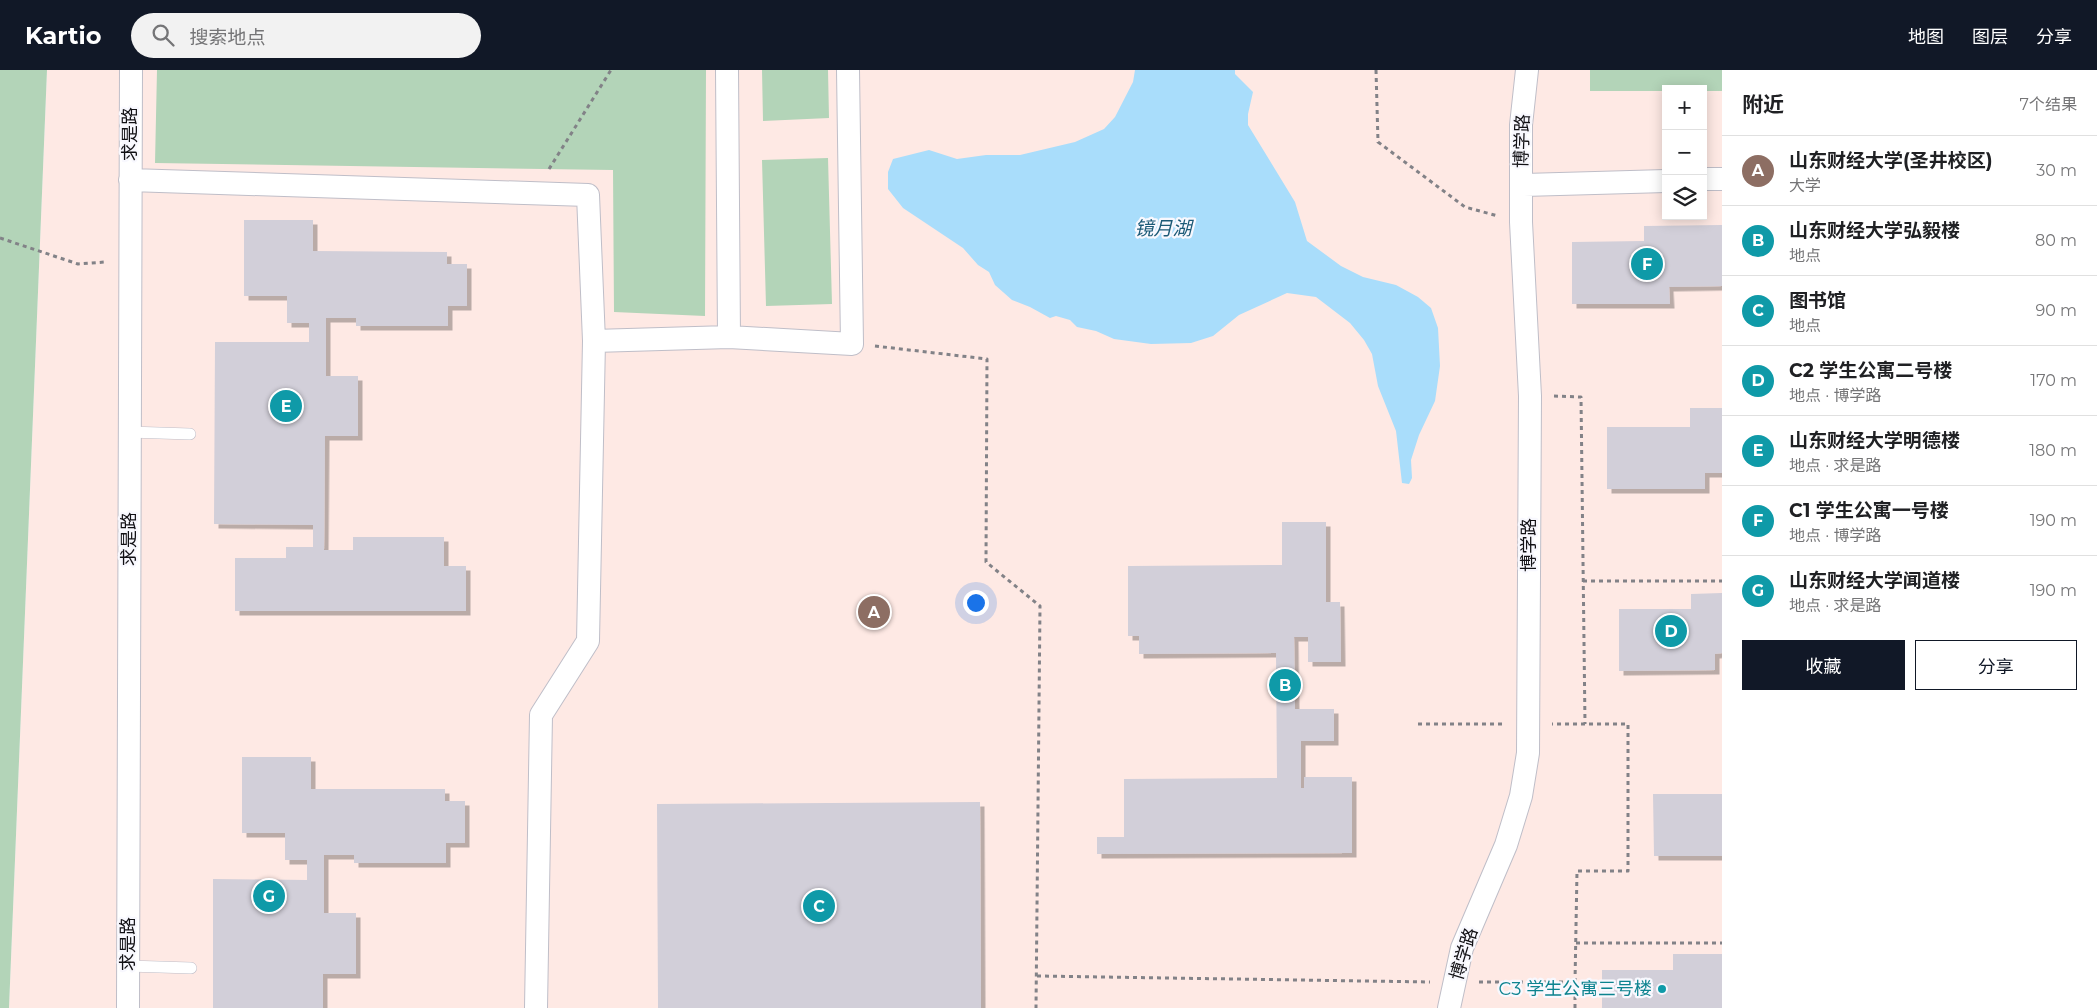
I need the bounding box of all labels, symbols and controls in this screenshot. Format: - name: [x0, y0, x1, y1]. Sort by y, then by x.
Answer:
- search box: [131, 13, 481, 58]
- text: Kartio: [25, 21, 101, 50]
- icon: search: [149, 21, 177, 49]
- text: 搜索地点: [189, 26, 265, 49]
- text: 地图: [1908, 26, 1944, 48]
- text: 图层: [1972, 26, 2008, 48]
- text: 分享: [2036, 26, 2072, 48]
- map controls: [1662, 85, 1707, 220]
- button: +: [1662, 85, 1707, 130]
- text: 附近: [1742, 92, 1784, 117]
- text: 7个结果: [2020, 95, 2077, 114]
- street label: 求是路: [119, 107, 141, 161]
- street label: 博学路: [1510, 114, 1534, 168]
- button: −: [1662, 130, 1707, 175]
- text: 山东财经大学(圣井校区): [1789, 149, 1993, 172]
- text: A: [1752, 161, 1764, 180]
- text: 30 m: [2036, 161, 2077, 180]
- button: layers: [1662, 175, 1707, 220]
- text: 大学: [1789, 176, 1821, 195]
- water label: 镜月湖: [1134, 217, 1194, 240]
- text: 山东财经大学弘毅楼: [1789, 219, 1960, 242]
- text: B: [1752, 231, 1764, 250]
- text: 80 m: [2035, 231, 2077, 250]
- pin: F: [1631, 245, 1663, 283]
- text: 地点: [1789, 246, 1821, 265]
- text: 图书馆: [1789, 289, 1846, 312]
- text: C: [1752, 301, 1764, 320]
- text: 90 m: [2035, 301, 2077, 320]
- text: 地点: [1789, 316, 1821, 335]
- text: C2 学生公寓二号楼: [1789, 359, 1952, 382]
- text: D: [1751, 371, 1765, 390]
- text: 170 m: [2030, 371, 2077, 390]
- text: 地点 · 博学路: [1789, 386, 1881, 405]
- pin: E: [270, 387, 302, 425]
- text: 山东财经大学明德楼: [1789, 429, 1960, 452]
- text: E: [1753, 441, 1763, 460]
- text: 180 m: [2029, 441, 2077, 460]
- text: 地点 · 求是路: [1789, 456, 1881, 475]
- text: C1 学生公寓一号楼: [1789, 499, 1949, 522]
- text: F: [1753, 511, 1763, 530]
- text: 190 m: [2030, 511, 2077, 530]
- street label: 求是路: [118, 512, 140, 566]
- street label: 博学路: [1518, 518, 1540, 572]
- text: 地点 · 博学路: [1789, 526, 1881, 545]
- text: 山东财经大学闻道楼: [1789, 569, 1960, 592]
- text: G: [1752, 581, 1764, 600]
- text: 190 m: [2030, 581, 2077, 600]
- your location: [963, 590, 989, 616]
- pin: A: [858, 593, 890, 631]
- text: 地点 · 求是路: [1789, 596, 1881, 615]
- pin: D: [1655, 612, 1687, 650]
- button: 收藏: [1742, 640, 1905, 690]
- button: 分享: [1915, 640, 2077, 690]
- pin: B: [1269, 666, 1301, 704]
- pin: G: [253, 877, 285, 915]
- pin: C: [803, 887, 835, 925]
- street label: 求是路: [117, 917, 139, 971]
- street label: 博学路: [1446, 925, 1482, 983]
- place label: C3 学生公寓三号楼: [1498, 978, 1652, 1000]
- marker: C3 学生公寓三号楼: [1656, 983, 1668, 995]

